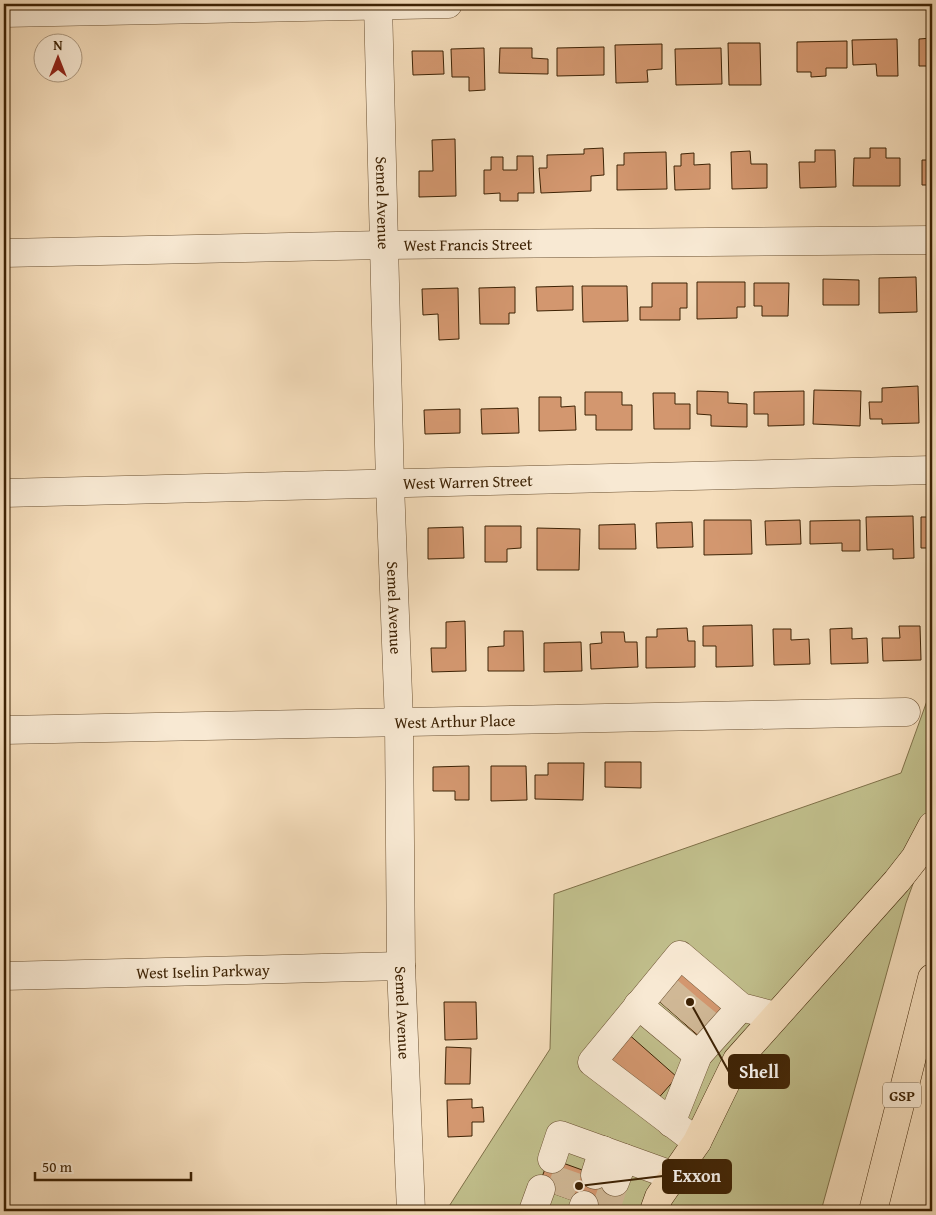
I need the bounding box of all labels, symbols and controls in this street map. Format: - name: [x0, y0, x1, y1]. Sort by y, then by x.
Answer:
- north arrow: [32, 32, 82, 82]
- text: N: [53, 35, 63, 55]
- street label: Semel Avenue: [370, 156, 396, 250]
- street label: West Francis Street: [403, 232, 533, 257]
- street label: West Warren Street: [403, 468, 534, 495]
- street label: Semel Avenue: [381, 561, 408, 655]
- street label: West Arthur Place: [394, 708, 516, 734]
- street label: West Iselin Parkway: [136, 957, 270, 985]
- street label: Semel Avenue: [389, 966, 417, 1060]
- callout: Shell: [729, 1055, 789, 1088]
- text: Shell: [739, 1058, 779, 1085]
- road number: GSP: [883, 1082, 921, 1108]
- scale bar: [35, 1150, 191, 1182]
- text: 50 m: [42, 1156, 73, 1177]
- callout: Exxon: [663, 1160, 731, 1193]
- text: Exxon: [673, 1162, 722, 1189]

